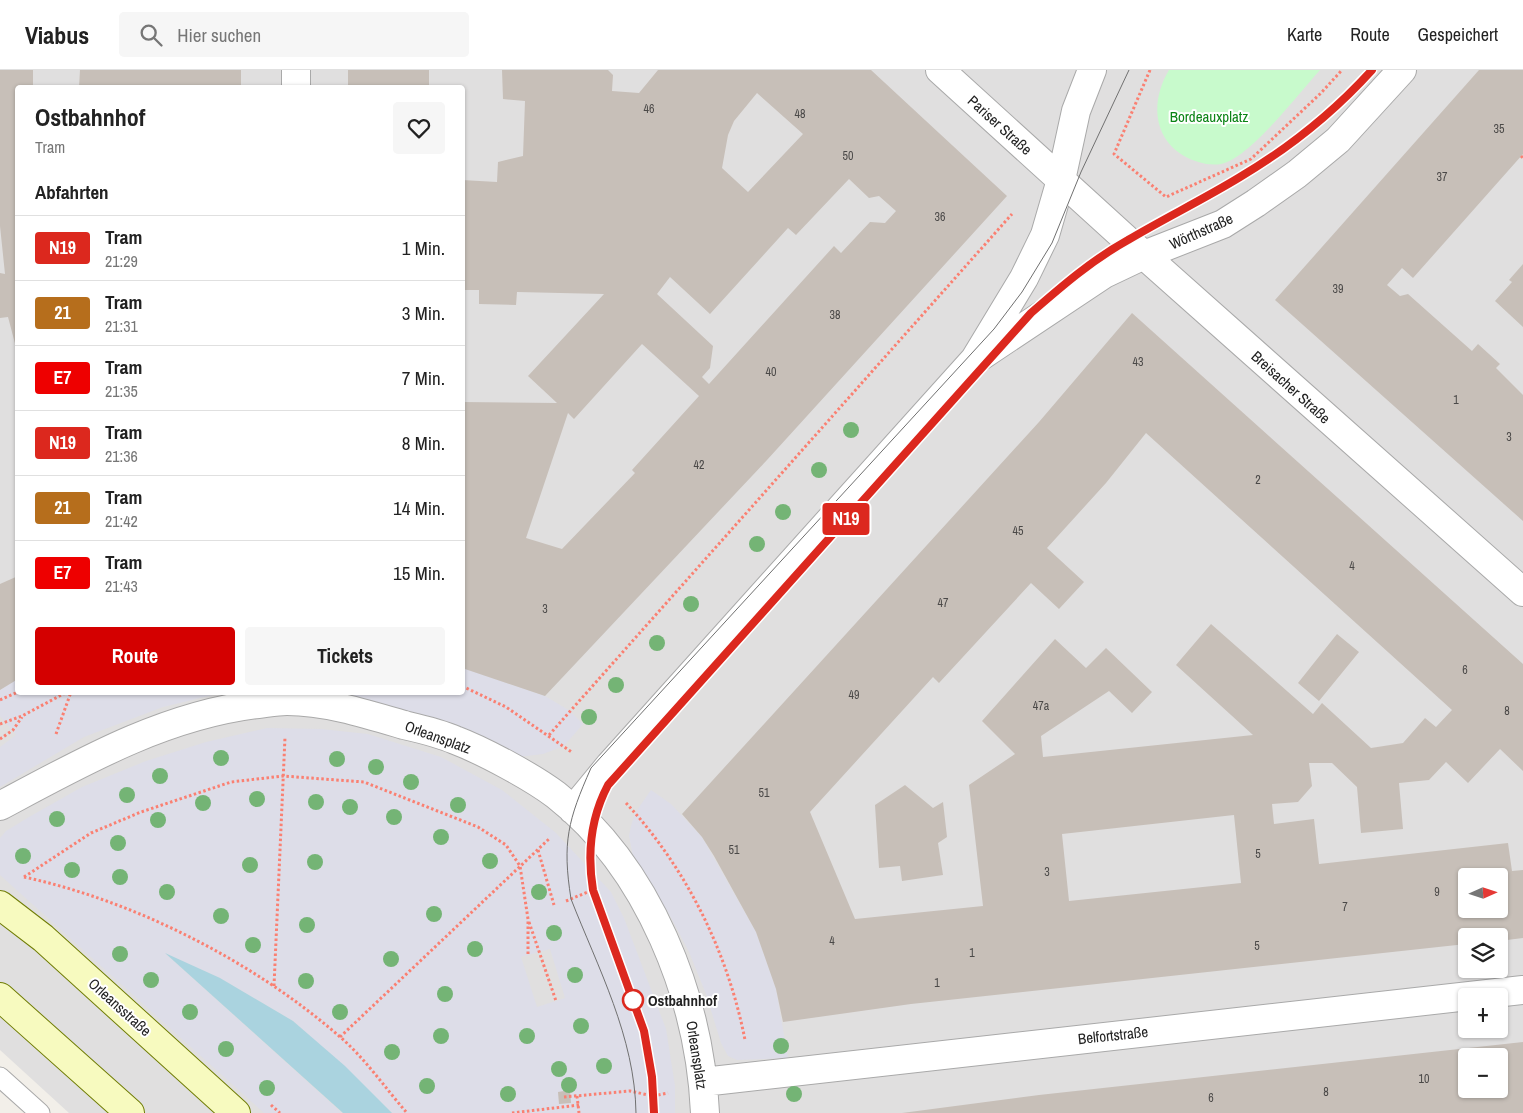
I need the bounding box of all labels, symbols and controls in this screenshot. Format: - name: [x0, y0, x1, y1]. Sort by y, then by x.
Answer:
- search box: [119, 12, 469, 57]
- text: Viabus: [25, 19, 89, 51]
- icon: search: [137, 21, 165, 49]
- text: Hier suchen: [177, 22, 261, 48]
- text: Karte: [1287, 22, 1322, 47]
- text: Route: [1350, 22, 1390, 47]
- text: Gespeichert: [1418, 22, 1498, 47]
- street label: Pariser Straße: [963, 90, 1037, 160]
- text: Ostbahnhof: [35, 101, 145, 133]
- house number: 46: [644, 101, 654, 117]
- button: heart: [393, 102, 445, 154]
- house number: 48: [795, 106, 805, 122]
- park label: Bordeauxplatz: [1170, 106, 1248, 127]
- house number: 35: [1494, 121, 1505, 137]
- text: Tram: [35, 136, 65, 158]
- house number: 50: [843, 148, 853, 164]
- house number: 37: [1437, 169, 1448, 185]
- text: Abfahrten: [35, 179, 109, 205]
- street label: Wörthstraße: [1166, 208, 1236, 254]
- house number: 36: [935, 209, 945, 225]
- text: Tram: [105, 224, 142, 250]
- text: N19: [49, 235, 76, 260]
- text: 1 Min.: [402, 235, 445, 261]
- text: 21:29: [105, 250, 138, 272]
- house number: 39: [1333, 281, 1343, 297]
- text: Tram: [105, 289, 142, 315]
- text: 21: [54, 300, 71, 325]
- text: 3 Min.: [402, 300, 445, 326]
- house number: 38: [830, 307, 840, 323]
- text: 21:31: [105, 315, 138, 337]
- street label: Breisacher Straße: [1247, 346, 1335, 428]
- text: Tram: [105, 354, 142, 380]
- house number: 43: [1133, 354, 1143, 370]
- house number: 40: [766, 364, 776, 380]
- text: E7: [53, 365, 72, 390]
- text: 7 Min.: [402, 365, 445, 391]
- text: 21:35: [105, 380, 138, 402]
- house number: 1: [1453, 392, 1459, 408]
- text: Tram: [105, 419, 142, 445]
- house number: 3: [1506, 429, 1512, 445]
- text: N19: [49, 430, 76, 455]
- text: 8 Min.: [402, 430, 445, 456]
- text: 21:36: [105, 445, 138, 467]
- house number: 42: [694, 457, 704, 473]
- house number: 2: [1255, 472, 1261, 488]
- text: Tram: [105, 484, 142, 510]
- text: 21: [54, 495, 71, 520]
- text: 14 Min.: [393, 495, 445, 521]
- line badge: N19: [817, 503, 875, 535]
- text: N19: [832, 506, 860, 531]
- text: 21:42: [105, 510, 138, 532]
- house number: 45: [1013, 523, 1024, 539]
- text: Tram: [105, 549, 142, 575]
- house number: 4: [1349, 558, 1355, 574]
- text: E7: [53, 560, 72, 585]
- text: 15 Min.: [393, 560, 445, 586]
- text: 21:43: [105, 575, 138, 597]
- house number: 47: [938, 595, 949, 611]
- house number: 3: [542, 601, 548, 617]
- button: Route: [35, 627, 235, 685]
- button: Tickets: [245, 627, 445, 685]
- house number: 6: [1462, 662, 1468, 678]
- house number: 49: [849, 687, 859, 703]
- house number: 47a: [1033, 698, 1050, 714]
- house number: 8: [1504, 703, 1510, 719]
- street label: Orleansplatz: [402, 715, 474, 759]
- house number: 51: [759, 785, 770, 801]
- house number: 51: [729, 842, 740, 858]
- house number: 5: [1255, 846, 1261, 862]
- house number: 3: [1044, 864, 1050, 880]
- north arrow: [1458, 868, 1508, 918]
- map controls: [1458, 868, 1508, 1098]
- house number: 9: [1434, 884, 1440, 900]
- house number: 7: [1342, 899, 1348, 915]
- button: layers: [1458, 928, 1508, 978]
- house number: 4: [829, 933, 835, 949]
- house number: 5: [1254, 938, 1260, 954]
- house number: 1: [969, 945, 975, 961]
- street label: Orleansstraße: [84, 973, 156, 1041]
- house number: 1: [934, 975, 940, 991]
- button: +: [1458, 988, 1508, 1038]
- marker: Ostbahnhof: [622, 989, 644, 1011]
- place label: Ostbahnhof: [648, 990, 718, 1011]
- street label: Orleansplatz: [681, 1019, 713, 1091]
- street label: Belfortstraße: [1077, 1021, 1149, 1049]
- button: −: [1458, 1048, 1508, 1098]
- house number: 10: [1419, 1071, 1429, 1087]
- house number: 8: [1323, 1084, 1329, 1100]
- house number: 6: [1208, 1090, 1214, 1106]

